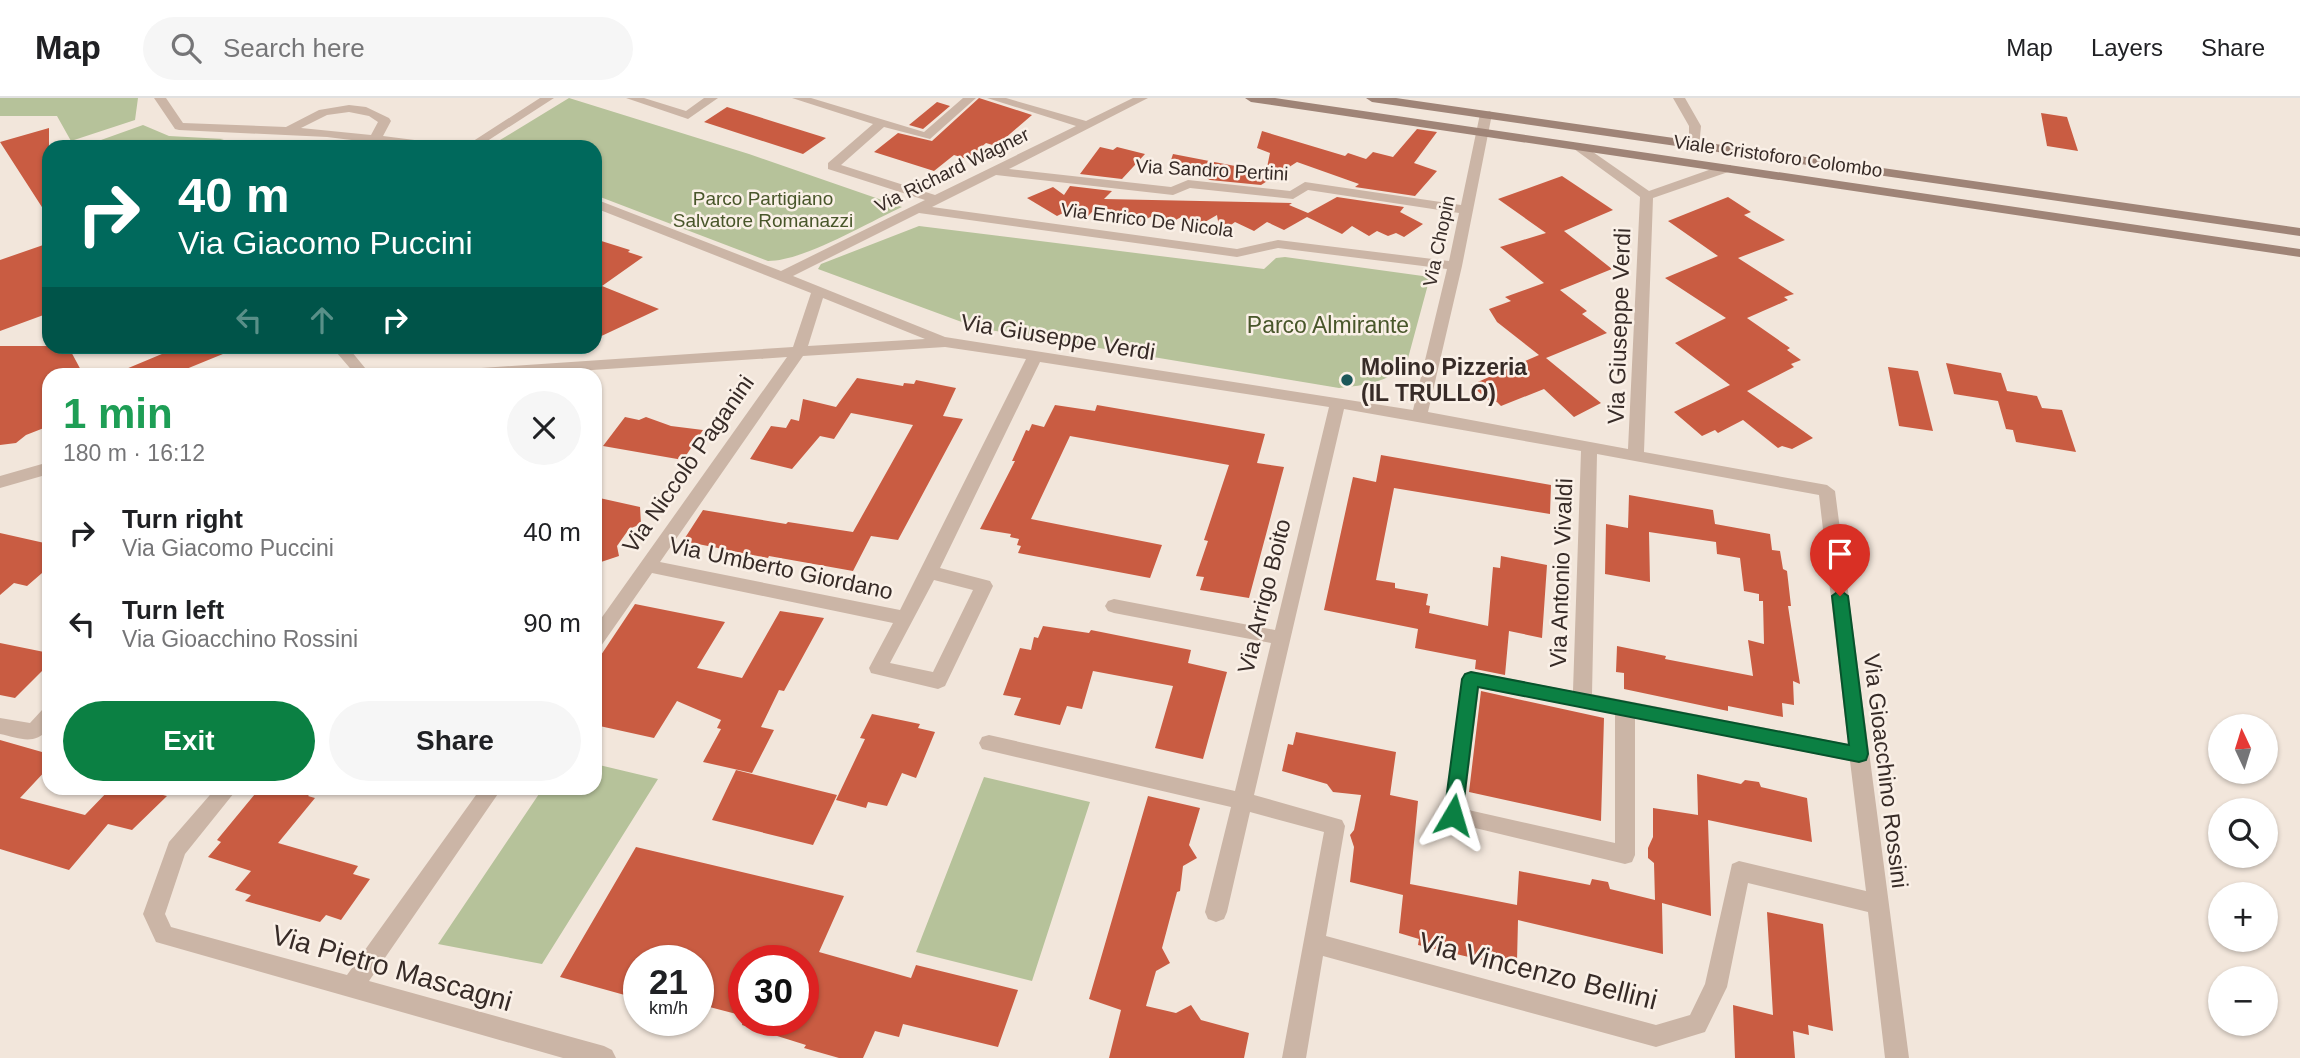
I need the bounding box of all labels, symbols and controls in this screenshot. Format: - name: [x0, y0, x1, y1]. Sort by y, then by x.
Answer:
- search box: [143, 17, 633, 80]
- text: Map: [35, 29, 101, 66]
- icon: search: [167, 29, 205, 67]
- text: Search here: [223, 33, 365, 63]
- text: Map: [2006, 34, 2053, 61]
- text: Layers: [2091, 34, 2163, 61]
- text: Share: [2201, 34, 2265, 61]
- street label: Via Richard Wagner: [871, 123, 1033, 216]
- street label: Viale Cristoforo Colombo: [1672, 131, 1884, 181]
- street label: Via Sandro Pertini: [1135, 156, 1289, 184]
- icon: right: [63, 168, 154, 259]
- text: 40 m: [178, 168, 290, 222]
- park label: Parco Partigiano Salvatore Romanazzi: [673, 188, 853, 231]
- street label: Via Chopin: [1419, 194, 1459, 288]
- street label: Via Enrico De Nicola: [1059, 199, 1235, 241]
- text: Via Giacomo Puccini: [178, 225, 473, 261]
- street label: Via Giuseppe Verdi: [1603, 227, 1635, 425]
- icon: left: [230, 301, 268, 339]
- icon: ahead: [303, 301, 341, 339]
- icon: right: [376, 301, 414, 339]
- street label: Via Giuseppe Verdi: [959, 309, 1157, 365]
- park label: Parco Almirante: [1247, 312, 1409, 338]
- place label: Molino Pizzeria (IL TRULLO): [1361, 354, 1527, 406]
- street label: Via Niccolò Paganini: [617, 370, 759, 558]
- marker: Molino Pizzeria (IL TRULLO): [1339, 372, 1355, 388]
- text: 1 min: [63, 390, 173, 437]
- button: close: [507, 391, 581, 465]
- text: 180 m · 16:12: [63, 440, 205, 466]
- street label: Via Antonio Vivaldi: [1545, 478, 1577, 668]
- text: Turn right: [122, 504, 243, 534]
- icon: right: [63, 514, 101, 552]
- street label: Via Arrigo Boito: [1232, 516, 1296, 676]
- text: 40 m: [523, 517, 581, 547]
- pin: [1810, 524, 1870, 596]
- street label: Via Umberto Giordano: [667, 532, 895, 604]
- text: Via Giacomo Puccini: [122, 535, 334, 561]
- icon: arrive: [1821, 535, 1859, 573]
- text: Turn left: [122, 595, 224, 625]
- icon: left: [63, 605, 101, 643]
- text: 90 m: [523, 608, 581, 638]
- text: Via Gioacchino Rossini: [122, 626, 358, 652]
- street label: Via Gioacchino Rossini: [1859, 652, 1913, 890]
- button: Exit: [63, 701, 315, 781]
- button: Share: [329, 701, 581, 781]
- north arrow: [2208, 714, 2278, 784]
- map controls: [2208, 714, 2278, 1036]
- position arrow: [1416, 778, 1490, 852]
- button: search: [2208, 798, 2278, 868]
- button: +: [2208, 882, 2278, 952]
- street label: Via Pietro Mascagni: [268, 919, 516, 1017]
- street label: Via Vincenzo Bellini: [1415, 926, 1661, 1016]
- speed limit sign: 30: [728, 945, 819, 1036]
- text: 21: [649, 962, 688, 1001]
- button: −: [2208, 966, 2278, 1036]
- text: km/h: [649, 998, 688, 1018]

